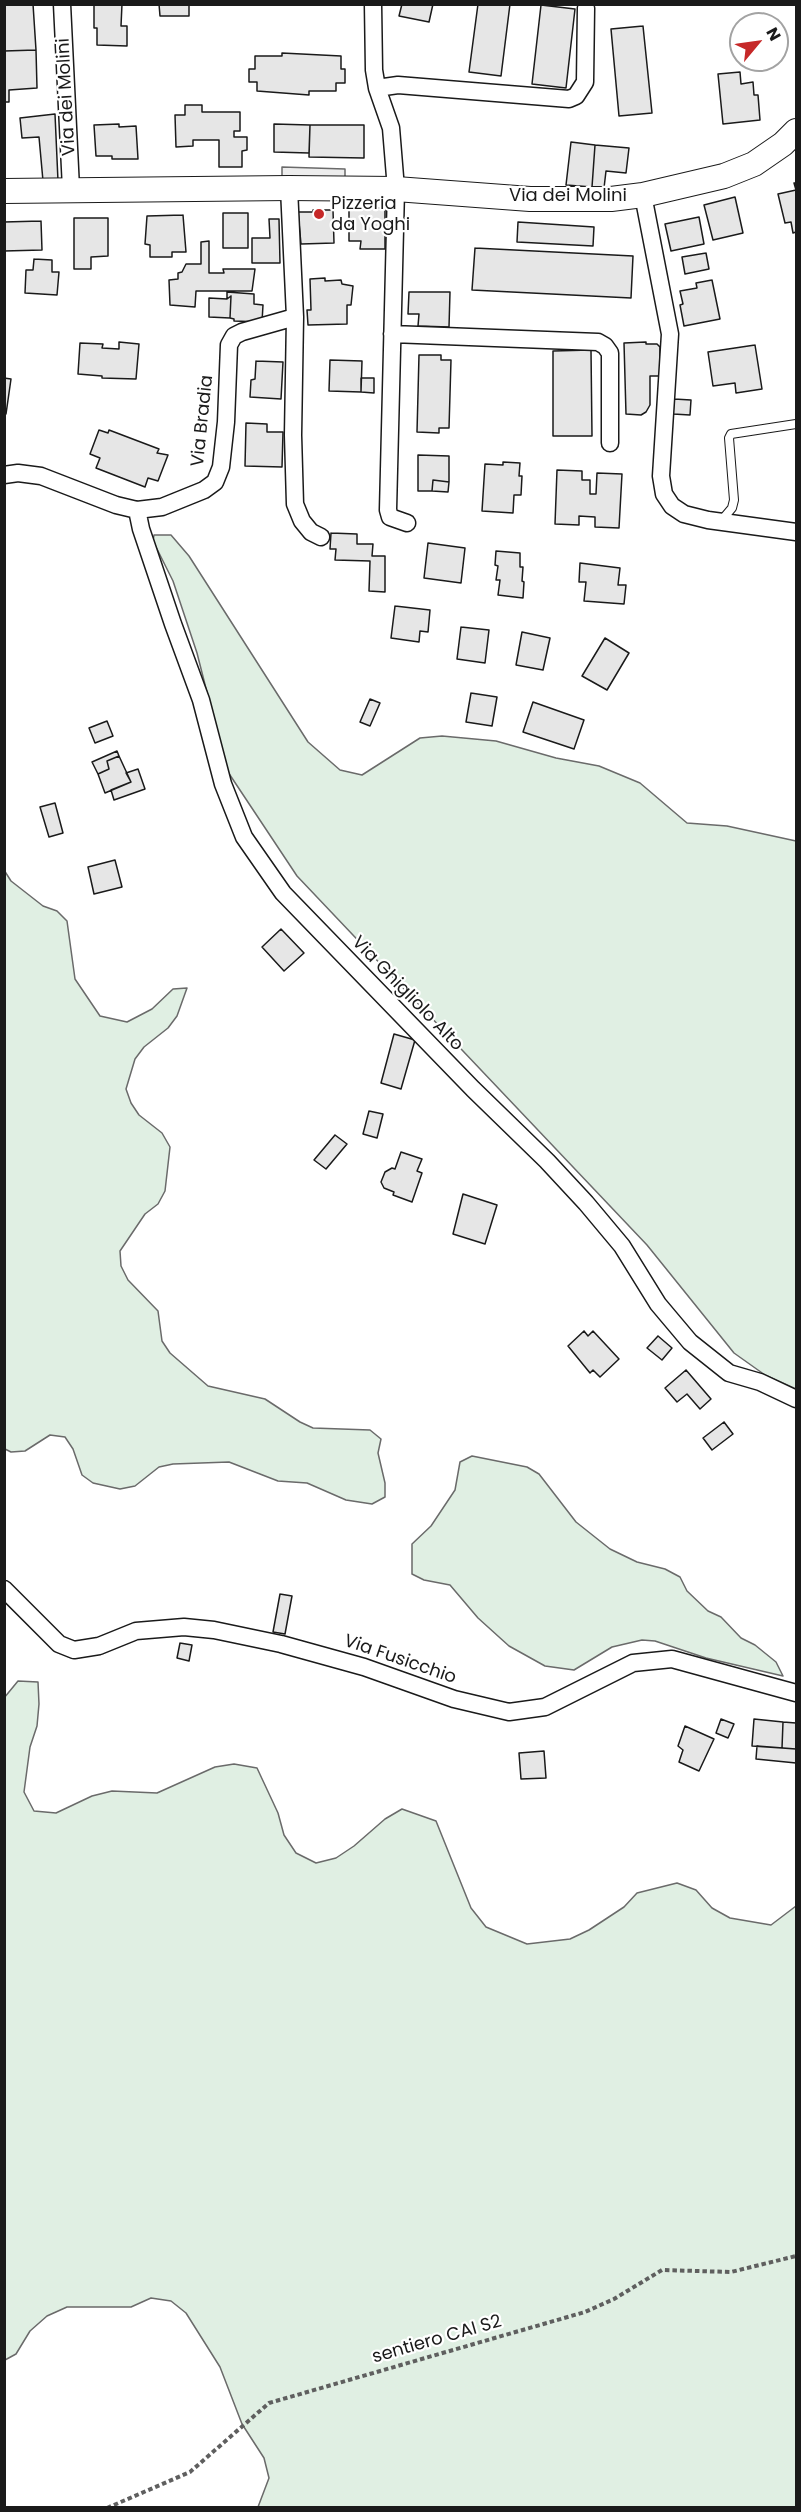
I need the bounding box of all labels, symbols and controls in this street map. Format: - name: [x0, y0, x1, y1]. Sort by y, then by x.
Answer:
- north arrow: [729, 12, 789, 72]
- text: N: [760, 23, 786, 45]
- street label: Via dei Molini: [53, 38, 81, 156]
- street label: Via dei Molini: [509, 185, 627, 207]
- place label: Pizzeria da Yoghi: [331, 193, 410, 236]
- marker: Pizzeria da Yoghi: [312, 207, 326, 221]
- street label: Via Bradia: [187, 374, 219, 468]
- street label: Via Ghigliolo Alto: [347, 932, 467, 1056]
- street label: Via Fusicchio: [341, 1631, 459, 1689]
- street label: sentiero CAI S2: [370, 2311, 504, 2369]

